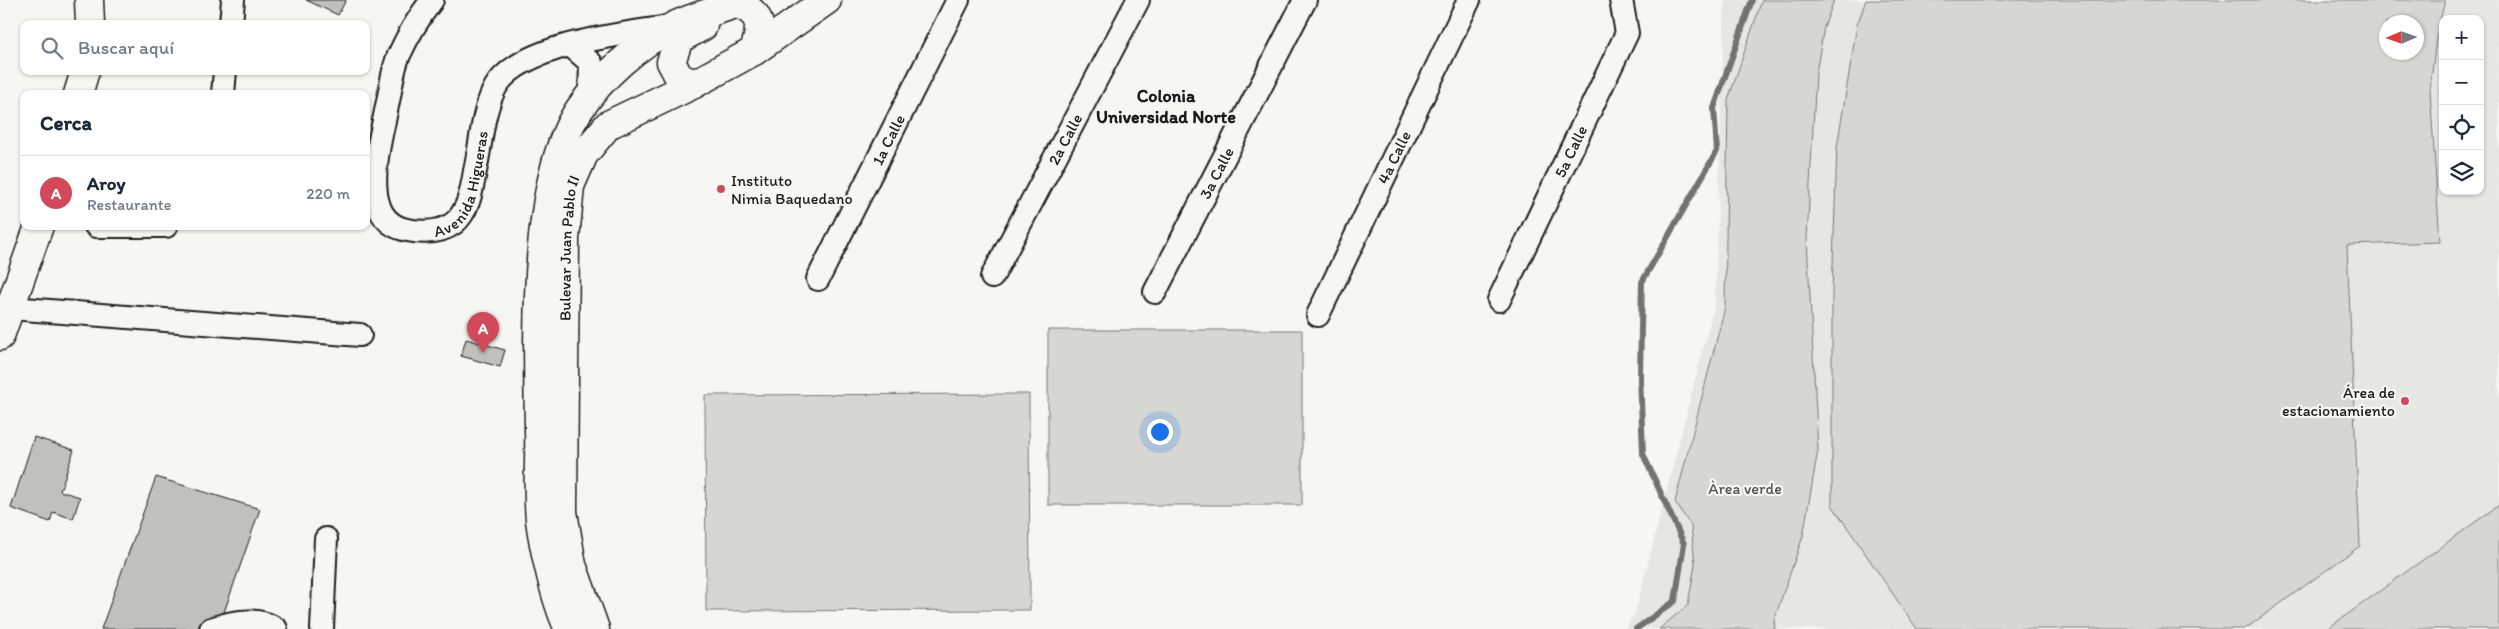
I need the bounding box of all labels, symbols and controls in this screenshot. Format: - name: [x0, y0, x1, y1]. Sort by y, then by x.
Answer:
- north arrow: [2379, 15, 2424, 60]
- map controls: [2439, 15, 2484, 195]
- button: +: [2439, 15, 2484, 60]
- search box: [20, 20, 370, 75]
- icon: search: [38, 34, 66, 62]
- text: Buscar aquí: [78, 36, 174, 59]
- button: −: [2439, 60, 2484, 105]
- district label: Colonia Universidad Norte: [1096, 85, 1236, 128]
- button: locate: [2439, 105, 2484, 150]
- text: Cerca: [40, 110, 92, 135]
- street label: 2a Calle: [1043, 110, 1086, 168]
- street label: 1a Calle: [867, 111, 909, 168]
- street label: 5a Calle: [1550, 122, 1591, 180]
- street label: 4a Calle: [1373, 127, 1415, 187]
- street label: Avenida Higueras: [432, 129, 491, 241]
- street label: 3a Calle: [1195, 143, 1238, 202]
- button: layers: [2439, 150, 2484, 195]
- place label: Instituto Nimia Baquedano: [731, 171, 853, 208]
- text: Aroy: [87, 172, 125, 195]
- street label: Bulevar Juan Pablo II: [555, 172, 583, 321]
- marker: Instituto Nimia Baquedano: [715, 183, 727, 195]
- text: A: [51, 184, 61, 203]
- text: 220 m: [306, 184, 350, 203]
- text: Restaurante: [87, 195, 171, 214]
- pin: A: [467, 312, 499, 353]
- place label: Área de estacionamiento: [2282, 383, 2395, 420]
- marker: Área de estacionamiento: [2399, 395, 2411, 407]
- your location: [1147, 419, 1173, 445]
- park label: Àrea verde: [1708, 479, 1782, 498]

